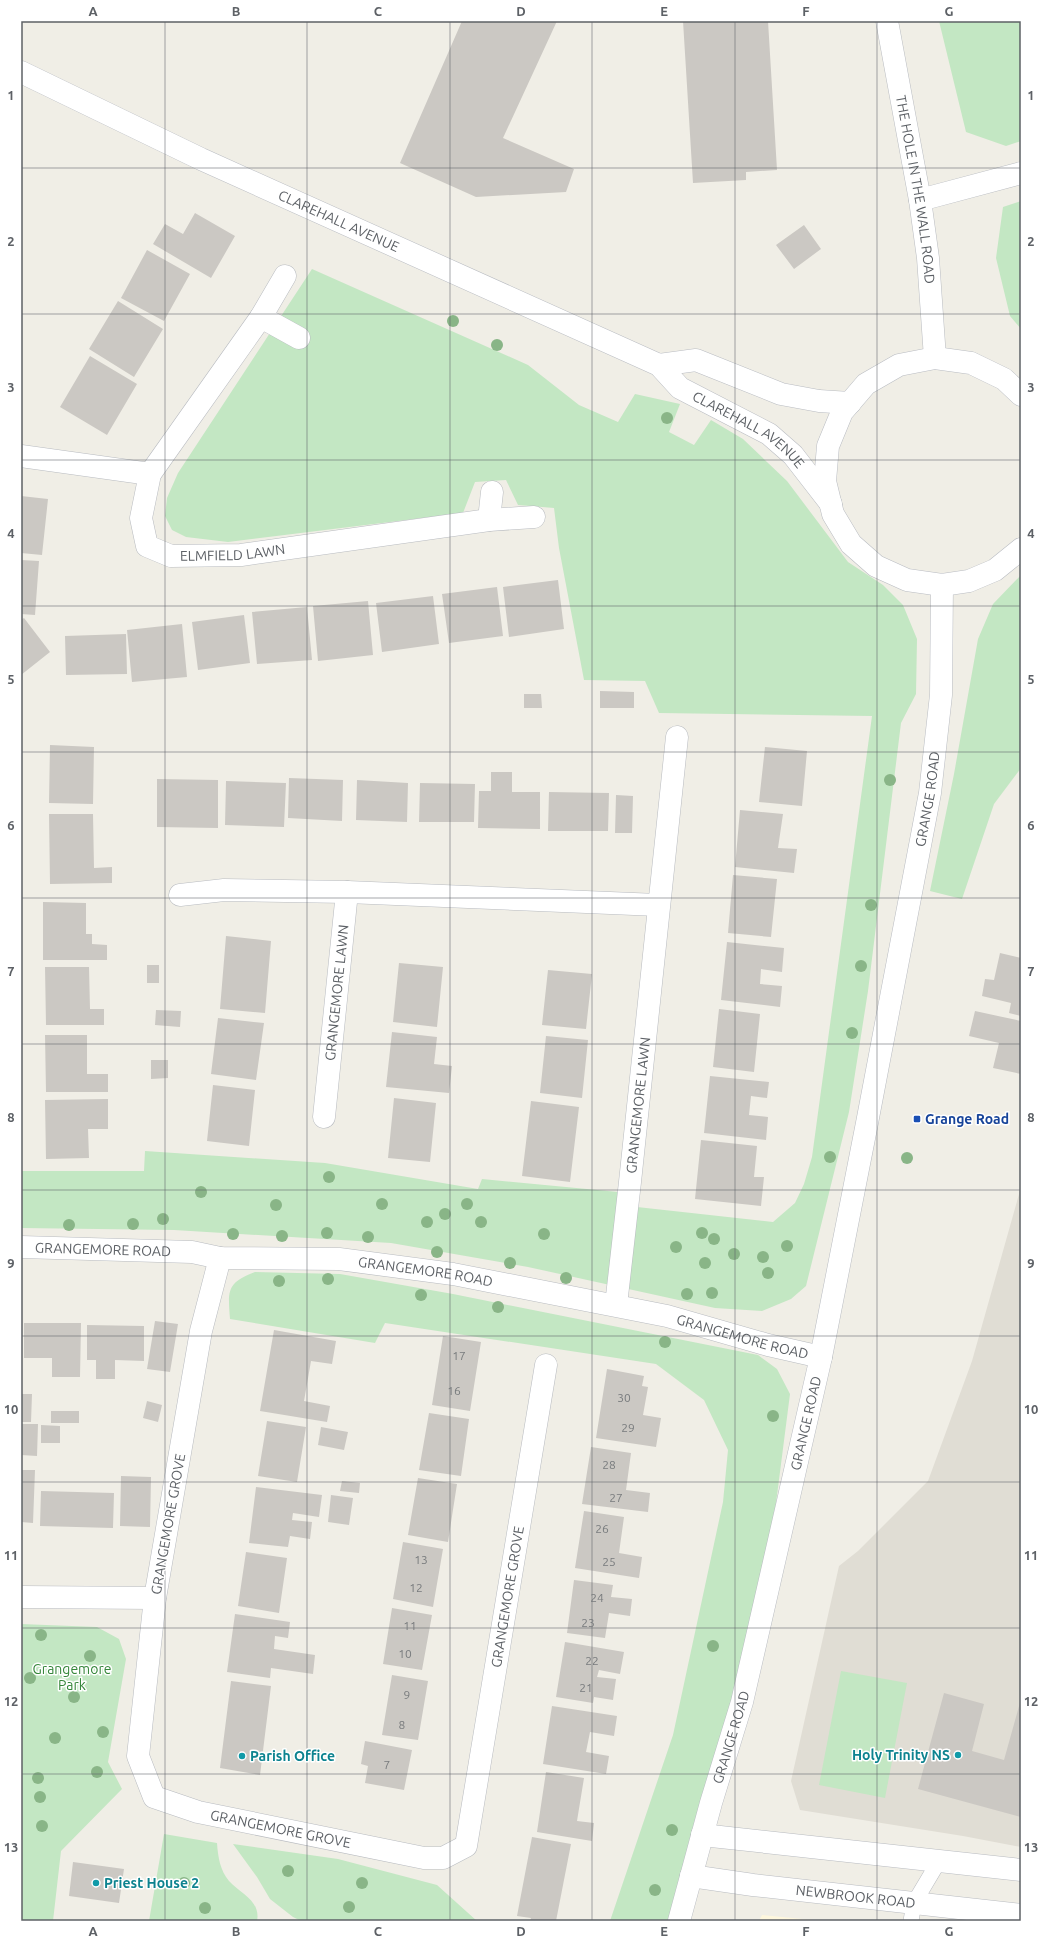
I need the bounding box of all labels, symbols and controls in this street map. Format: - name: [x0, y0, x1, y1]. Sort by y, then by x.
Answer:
- text: A: [88, 4, 98, 18]
- text: B: [232, 4, 241, 18]
- text: C: [374, 4, 383, 18]
- text: D: [516, 4, 526, 18]
- text: E: [660, 4, 668, 18]
- text: F: [802, 4, 810, 18]
- text: G: [945, 4, 954, 18]
- text: 1: [7, 88, 15, 102]
- text: 1: [1027, 88, 1035, 102]
- street label: THE HOLE IN THE WALL ROAD: [893, 94, 938, 284]
- street label: CLAREHALL AVENUE: [276, 187, 402, 255]
- text: 2: [7, 234, 15, 248]
- text: 2: [1027, 234, 1035, 248]
- text: 3: [7, 380, 15, 394]
- text: 3: [1027, 380, 1035, 394]
- street label: CLAREHALL AVENUE: [690, 388, 808, 471]
- text: 4: [7, 526, 15, 540]
- text: 4: [1027, 526, 1035, 540]
- street label: ELMFIELD LAWN: [180, 541, 286, 564]
- text: 5: [7, 672, 15, 686]
- text: 5: [1027, 672, 1035, 686]
- street label: GRANGE ROAD: [912, 750, 943, 848]
- text: 6: [7, 818, 15, 832]
- text: 6: [1027, 818, 1035, 832]
- street label: GRANGEMORE LAWN: [322, 924, 352, 1062]
- text: 7: [7, 964, 15, 978]
- text: 7: [1027, 964, 1035, 978]
- street label: GRANGEMORE LAWN: [623, 1036, 653, 1174]
- text: 8: [7, 1110, 15, 1124]
- text: 8: [1027, 1110, 1035, 1124]
- place label: Grange Road: [925, 1111, 1009, 1127]
- marker: Grange Road: [912, 1114, 922, 1124]
- street label: GRANGEMORE ROAD: [35, 1239, 171, 1259]
- street label: GRANGEMORE ROAD: [357, 1254, 494, 1290]
- text: 9: [7, 1256, 15, 1270]
- text: 9: [1027, 1256, 1035, 1270]
- street label: GRANGEMORE ROAD: [675, 1311, 810, 1362]
- house number: 17: [452, 1349, 466, 1362]
- street label: GRANGE ROAD: [787, 1374, 824, 1472]
- house number: 16: [447, 1384, 461, 1397]
- house number: 30: [617, 1391, 631, 1404]
- text: 10: [4, 1402, 18, 1416]
- text: 10: [1024, 1402, 1038, 1416]
- house number: 29: [621, 1421, 635, 1434]
- street label: GRANGEMORE GROVE: [148, 1452, 188, 1596]
- house number: 28: [602, 1458, 616, 1471]
- house number: 27: [609, 1491, 623, 1504]
- house number: 26: [595, 1522, 609, 1535]
- street label: GRANGEMORE GROVE: [488, 1525, 527, 1669]
- text: 11: [4, 1548, 18, 1562]
- text: 11: [1024, 1548, 1038, 1562]
- house number: 13: [414, 1553, 428, 1566]
- house number: 25: [602, 1555, 616, 1568]
- house number: 12: [409, 1581, 423, 1594]
- house number: 24: [590, 1591, 604, 1604]
- house number: 23: [581, 1616, 595, 1629]
- house number: 11: [403, 1619, 417, 1632]
- house number: 10: [398, 1647, 412, 1660]
- house number: 22: [585, 1654, 599, 1667]
- park label: Grangemore Park: [33, 1661, 111, 1693]
- house number: 21: [579, 1681, 593, 1694]
- house number: 9: [404, 1688, 410, 1701]
- street label: GRANGE ROAD: [709, 1689, 752, 1786]
- text: 12: [4, 1694, 18, 1708]
- text: 12: [1024, 1694, 1038, 1708]
- house number: 8: [399, 1718, 406, 1731]
- place label: Holy Trinity NS: [852, 1747, 950, 1763]
- place label: Parish Office: [250, 1748, 335, 1764]
- marker: Holy Trinity NS: [953, 1750, 963, 1760]
- marker: Parish Office: [237, 1751, 247, 1761]
- house number: 7: [384, 1758, 390, 1771]
- street label: GRANGEMORE GROVE: [209, 1807, 352, 1851]
- text: 13: [4, 1840, 18, 1854]
- text: 13: [1024, 1840, 1038, 1854]
- place label: Priest House 2: [104, 1875, 199, 1891]
- marker: Priest House 2: [91, 1878, 101, 1888]
- street label: NEWBROOK ROAD: [795, 1882, 917, 1911]
- text: A: [88, 1924, 98, 1938]
- text: B: [232, 1924, 241, 1938]
- text: C: [374, 1924, 383, 1938]
- text: D: [516, 1924, 526, 1938]
- text: E: [660, 1924, 668, 1938]
- text: F: [802, 1924, 810, 1938]
- text: G: [945, 1924, 954, 1938]

